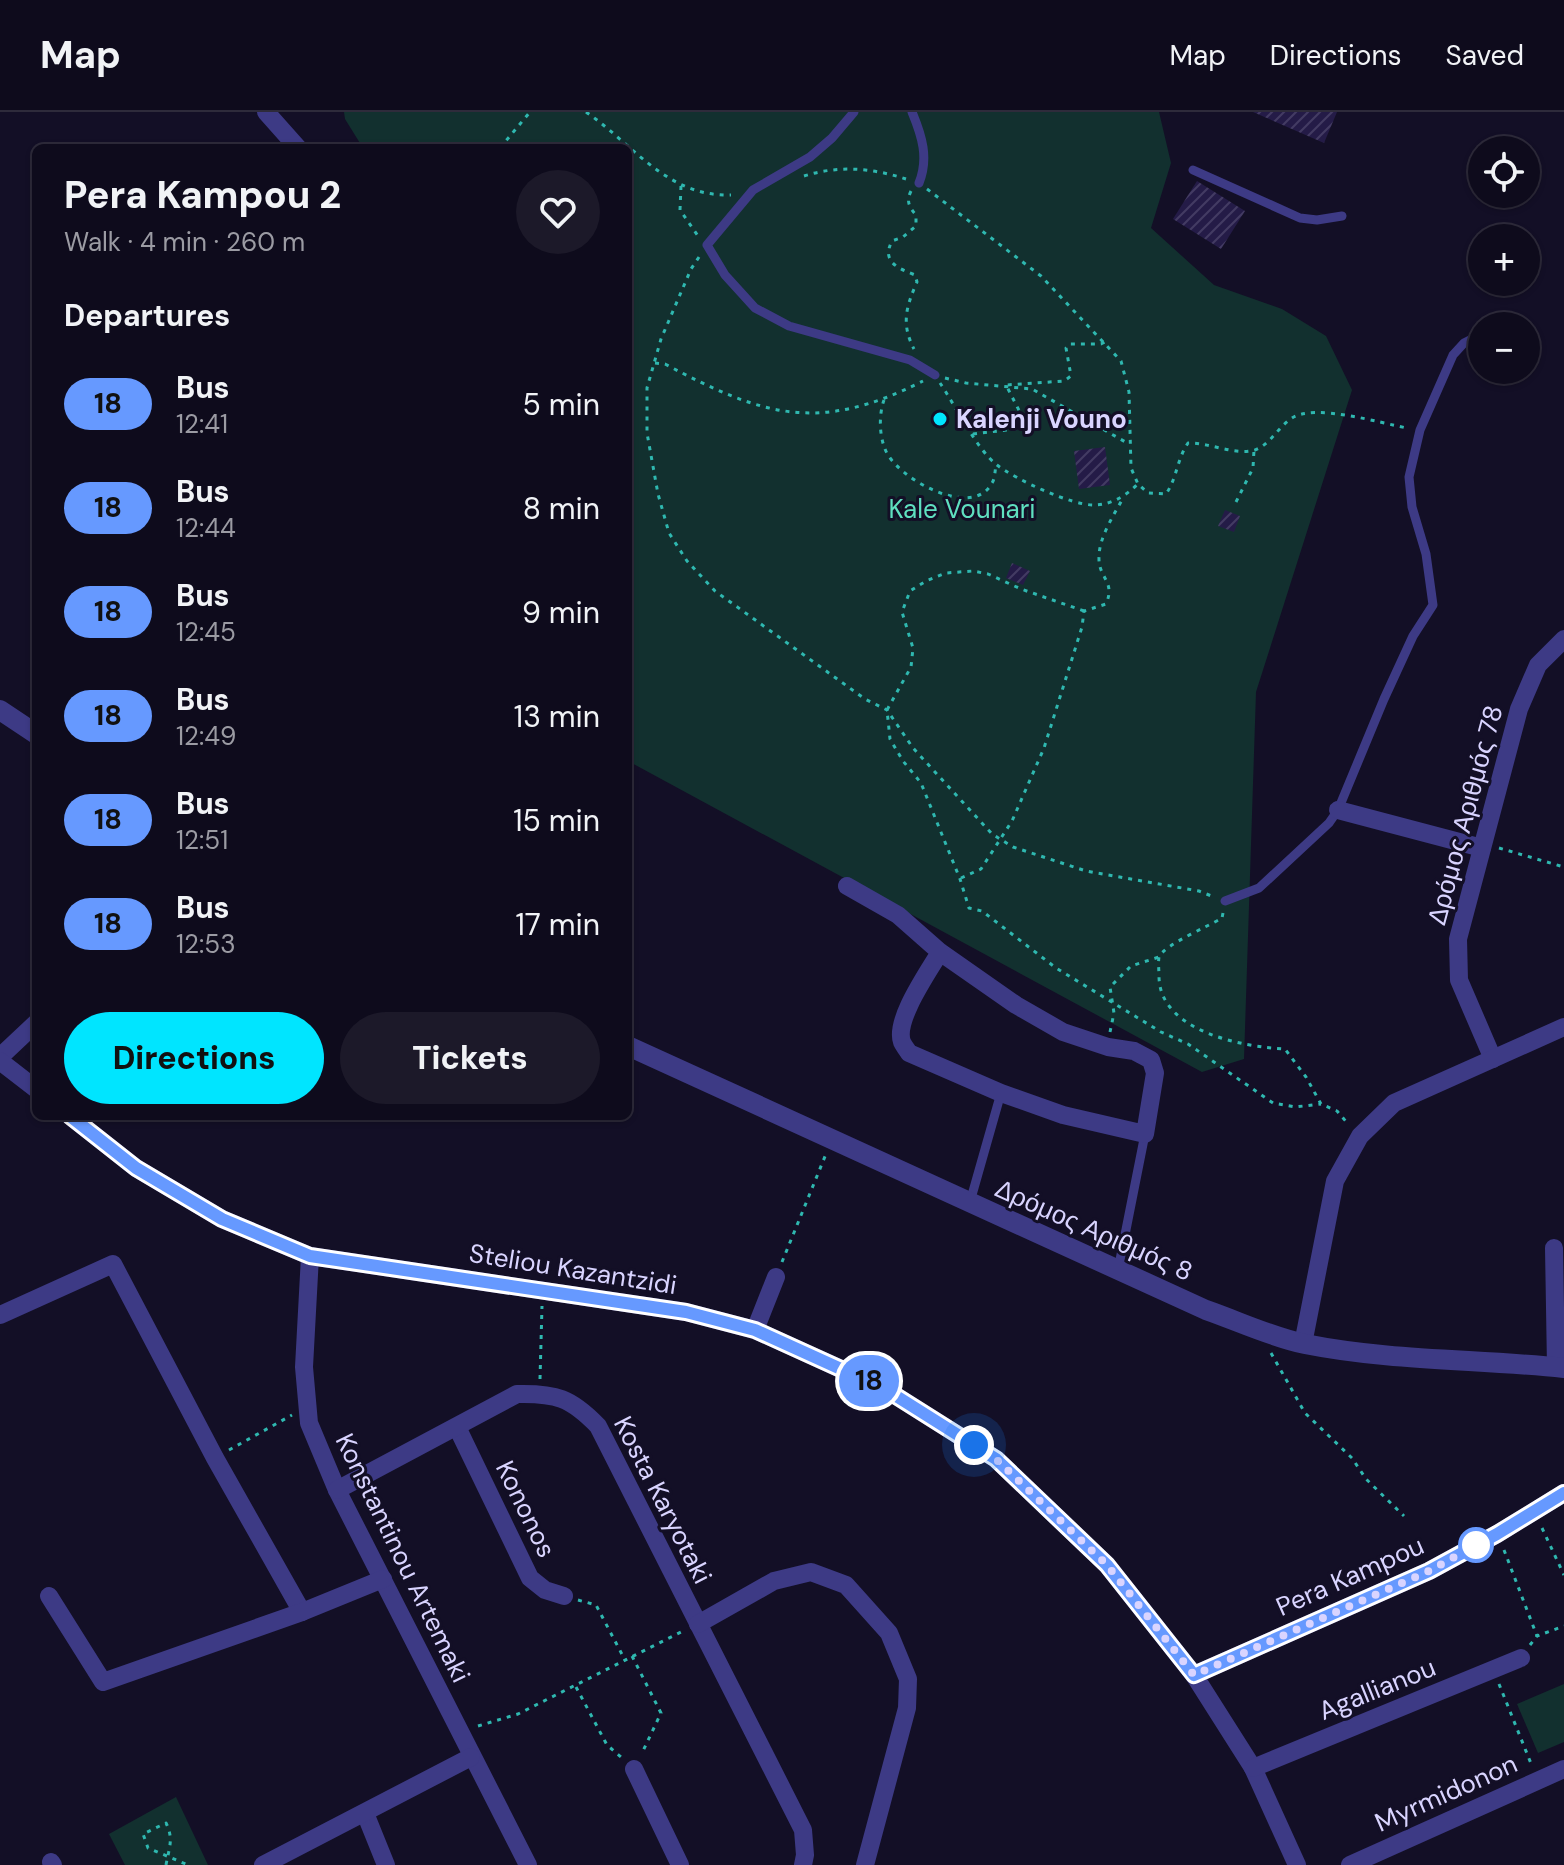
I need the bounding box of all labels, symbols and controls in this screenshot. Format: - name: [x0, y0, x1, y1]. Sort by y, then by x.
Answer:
- text: Map: [40, 30, 121, 80]
- text: Map: [1169, 37, 1226, 74]
- text: Directions: [1270, 37, 1402, 74]
- text: Saved: [1446, 37, 1524, 74]
- map controls: [1468, 136, 1540, 384]
- button: locate: [1468, 136, 1540, 208]
- text: Pera Kampou 2: [64, 170, 341, 220]
- button: heart: [516, 170, 600, 254]
- button: +: [1468, 224, 1540, 296]
- text: Walk · 4 min · 260 m: [64, 225, 305, 259]
- text: Departures: [64, 296, 230, 335]
- button: −: [1468, 312, 1540, 384]
- text: Bus: [176, 368, 230, 407]
- text: 18: [94, 385, 122, 422]
- text: 5 min: [523, 385, 600, 424]
- place label: Kalenji Vouno: [956, 402, 1127, 436]
- text: 12:41: [176, 407, 228, 441]
- marker: Kalenji Vouno: [931, 410, 949, 428]
- text: Bus: [176, 472, 230, 511]
- text: 18: [94, 489, 122, 526]
- text: 8 min: [523, 489, 600, 528]
- park label: Kale Vounari: [888, 492, 1036, 526]
- text: 12:44: [176, 511, 236, 545]
- text: Bus: [176, 576, 230, 615]
- text: 18: [94, 593, 122, 630]
- text: 9 min: [522, 593, 600, 632]
- text: 12:45: [176, 615, 236, 649]
- text: Bus: [176, 680, 230, 719]
- text: 18: [94, 697, 122, 734]
- text: 13 min: [514, 697, 600, 736]
- street label: Δρόμος Αριθμός 78: [1419, 701, 1511, 929]
- text: 12:49: [176, 719, 236, 753]
- text: Bus: [176, 784, 230, 823]
- text: 18: [94, 801, 122, 838]
- text: 15 min: [513, 801, 600, 840]
- text: 12:51: [176, 823, 228, 857]
- text: Bus: [176, 888, 230, 927]
- text: 18: [94, 905, 122, 942]
- text: 17 min: [515, 905, 600, 944]
- text: 12:53: [176, 927, 236, 961]
- button: Directions: [64, 1012, 324, 1104]
- button: Tickets: [340, 1012, 600, 1104]
- street label: Δρόμος Αριθμός 8: [990, 1171, 1198, 1289]
- street label: Steliou Kazantzidi: [467, 1236, 679, 1302]
- line badge: 18: [833, 1355, 905, 1407]
- text: 18: [855, 1362, 883, 1399]
- street label: Kosta Karyotaki: [606, 1410, 720, 1590]
- your location: [954, 1425, 994, 1465]
- street label: Konstantinou Artemaki: [328, 1428, 478, 1688]
- street label: Kononos: [488, 1455, 564, 1563]
- street label: Pera Kampou: [1271, 1528, 1429, 1624]
- unlabelled marker: [1459, 1528, 1493, 1562]
- street label: Agallianou: [1314, 1650, 1440, 1728]
- street label: Myrmidonon: [1369, 1746, 1523, 1840]

